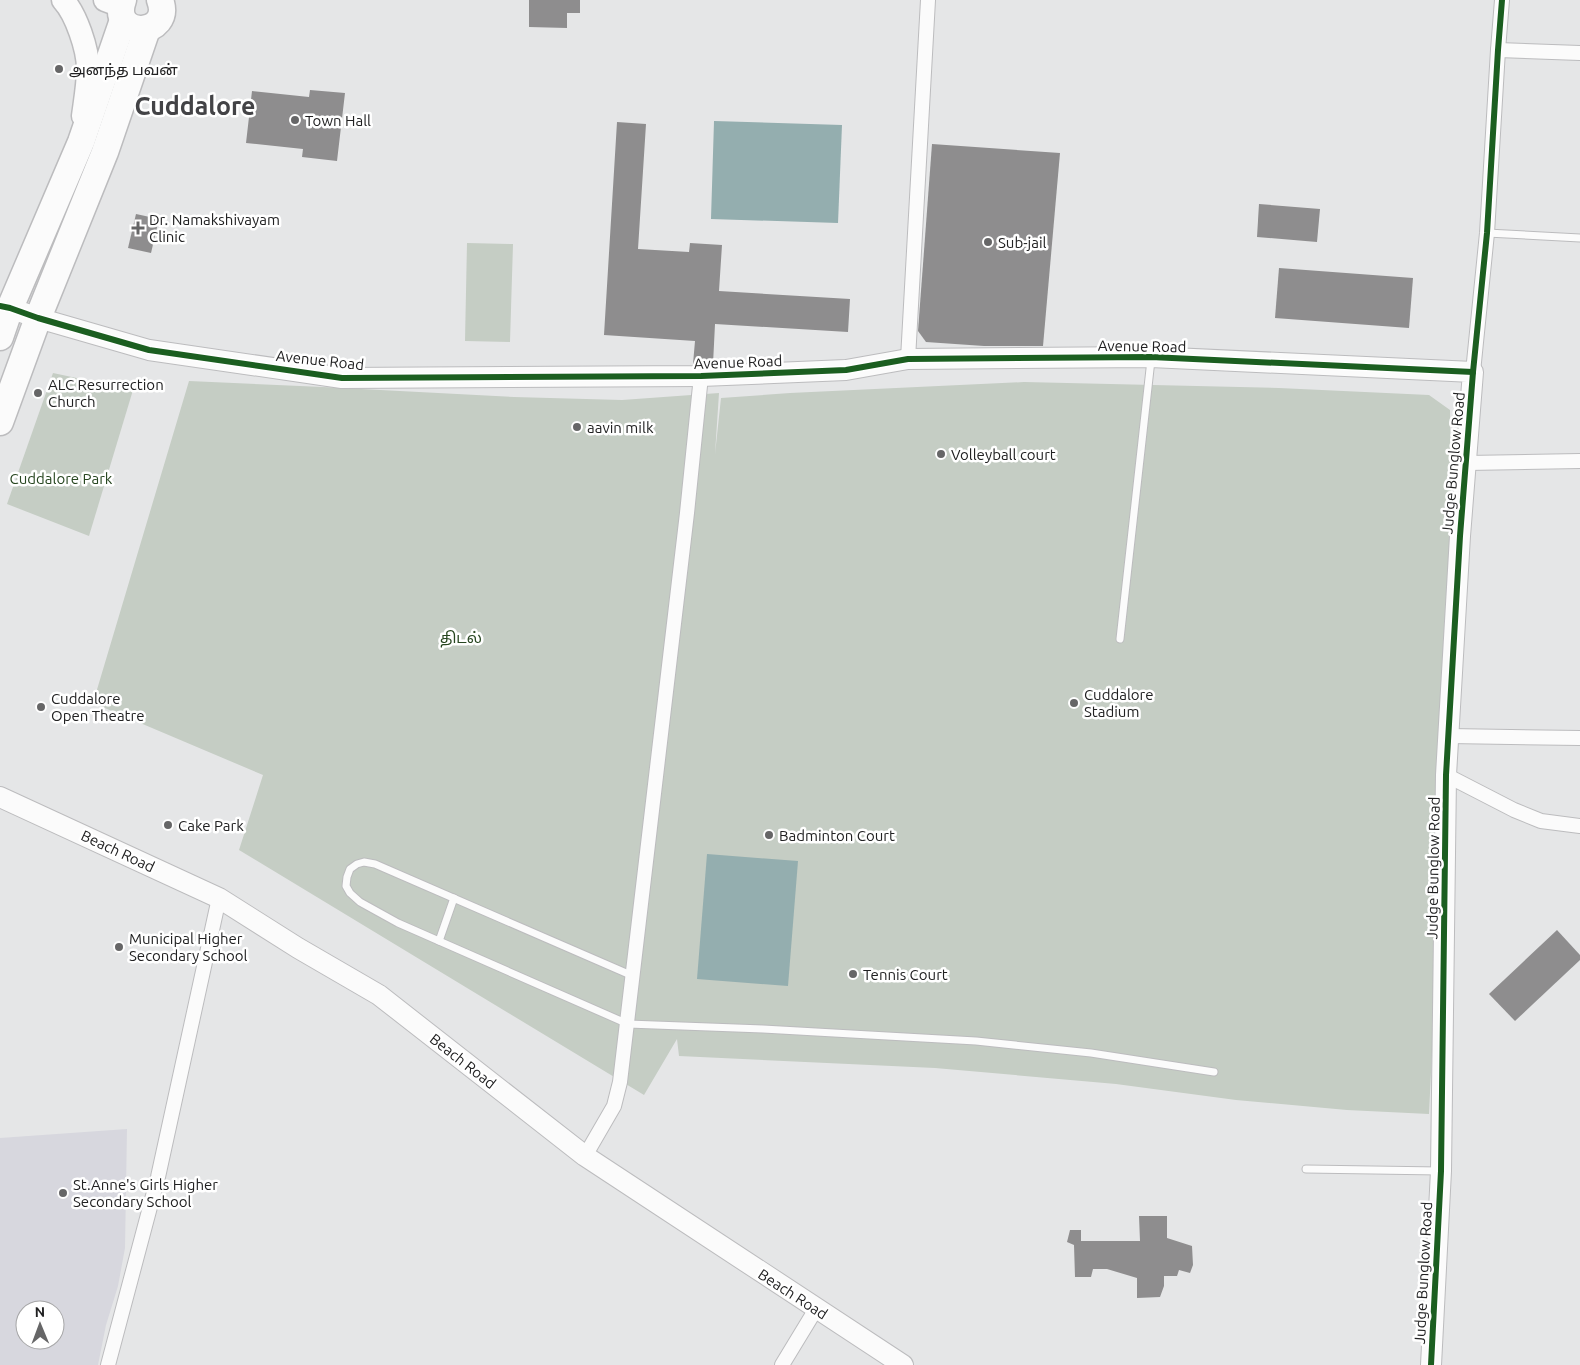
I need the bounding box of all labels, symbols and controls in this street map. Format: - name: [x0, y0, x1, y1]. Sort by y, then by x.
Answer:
- place label: அனந்த பவன்: [69, 61, 178, 80]
- marker: அனந்த பவன்: [53, 63, 65, 75]
- district label: Cuddalore: [135, 92, 255, 120]
- place label: Town Hall: [305, 112, 371, 129]
- marker: Town Hall: [289, 114, 301, 126]
- place label: Dr. Namakshivayam Clinic: [149, 211, 280, 245]
- marker: Dr. Namakshivayam Clinic: [131, 221, 145, 235]
- place label: Sub-jail: [998, 234, 1047, 251]
- marker: Sub-jail: [982, 236, 994, 248]
- street label: Avenue Road: [1098, 337, 1186, 355]
- street label: Avenue Road: [275, 347, 365, 373]
- street label: Avenue Road: [693, 352, 783, 372]
- place label: ALC Resurrection Church: [48, 376, 164, 410]
- marker: ALC Resurrection Church: [32, 387, 44, 399]
- street label: Judge Bunglow Road: [1438, 391, 1468, 535]
- place label: aavin milk: [587, 419, 654, 436]
- marker: aavin milk: [571, 421, 583, 433]
- place label: Volleyball court: [951, 446, 1056, 463]
- marker: Volleyball court: [935, 448, 947, 460]
- park label: Cuddalore Park: [10, 470, 113, 487]
- park label: திடல்: [440, 629, 482, 648]
- place label: Cuddalore Stadium: [1084, 686, 1154, 720]
- place label: Cuddalore Open Theatre: [51, 690, 144, 724]
- marker: Cuddalore Stadium: [1068, 697, 1080, 709]
- marker: Cuddalore Open Theatre: [35, 701, 47, 713]
- street label: Judge Bunglow Road: [1423, 797, 1443, 939]
- place label: Cake Park: [178, 817, 244, 834]
- marker: Cake Park: [162, 819, 174, 831]
- street label: Beach Road: [79, 827, 157, 875]
- place label: Badminton Court: [779, 827, 895, 844]
- marker: Badminton Court: [763, 829, 775, 841]
- place label: Municipal Higher Secondary School: [129, 930, 248, 964]
- marker: Municipal Higher Secondary School: [113, 941, 125, 953]
- place label: Tennis Court: [863, 966, 948, 983]
- marker: Tennis Court: [847, 968, 859, 980]
- street label: Beach Road: [427, 1030, 499, 1092]
- place label: St.Anne's Girls Higher Secondary School: [73, 1176, 218, 1210]
- marker: St.Anne's Girls Higher Secondary School: [57, 1187, 69, 1199]
- street label: Judge Bunglow Road: [1411, 1201, 1435, 1345]
- street label: Beach Road: [755, 1265, 831, 1323]
- north arrow: [15, 1300, 65, 1350]
- text: N: [34, 1304, 45, 1320]

